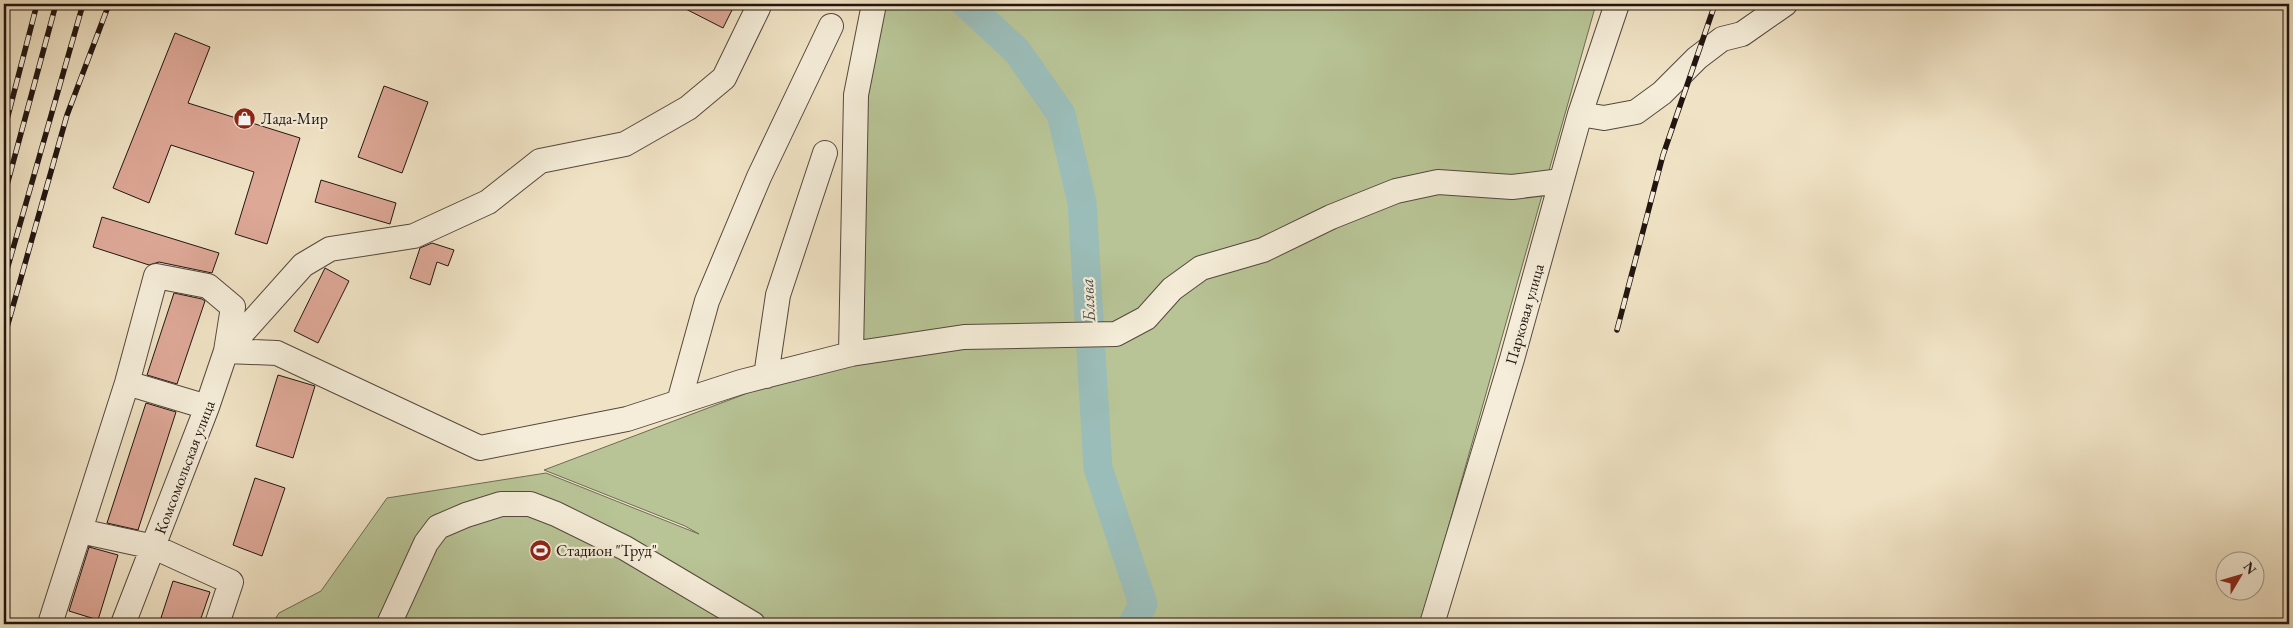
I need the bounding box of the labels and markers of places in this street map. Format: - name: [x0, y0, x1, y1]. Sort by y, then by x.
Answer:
- shop icon: Лада-Мир: [233, 106, 257, 130]
- place label: Лада-Мир: [261, 108, 328, 129]
- sports icon: Стадион "Труд": [528, 538, 552, 562]
- place label: Стадион "Труд": [556, 540, 657, 561]

